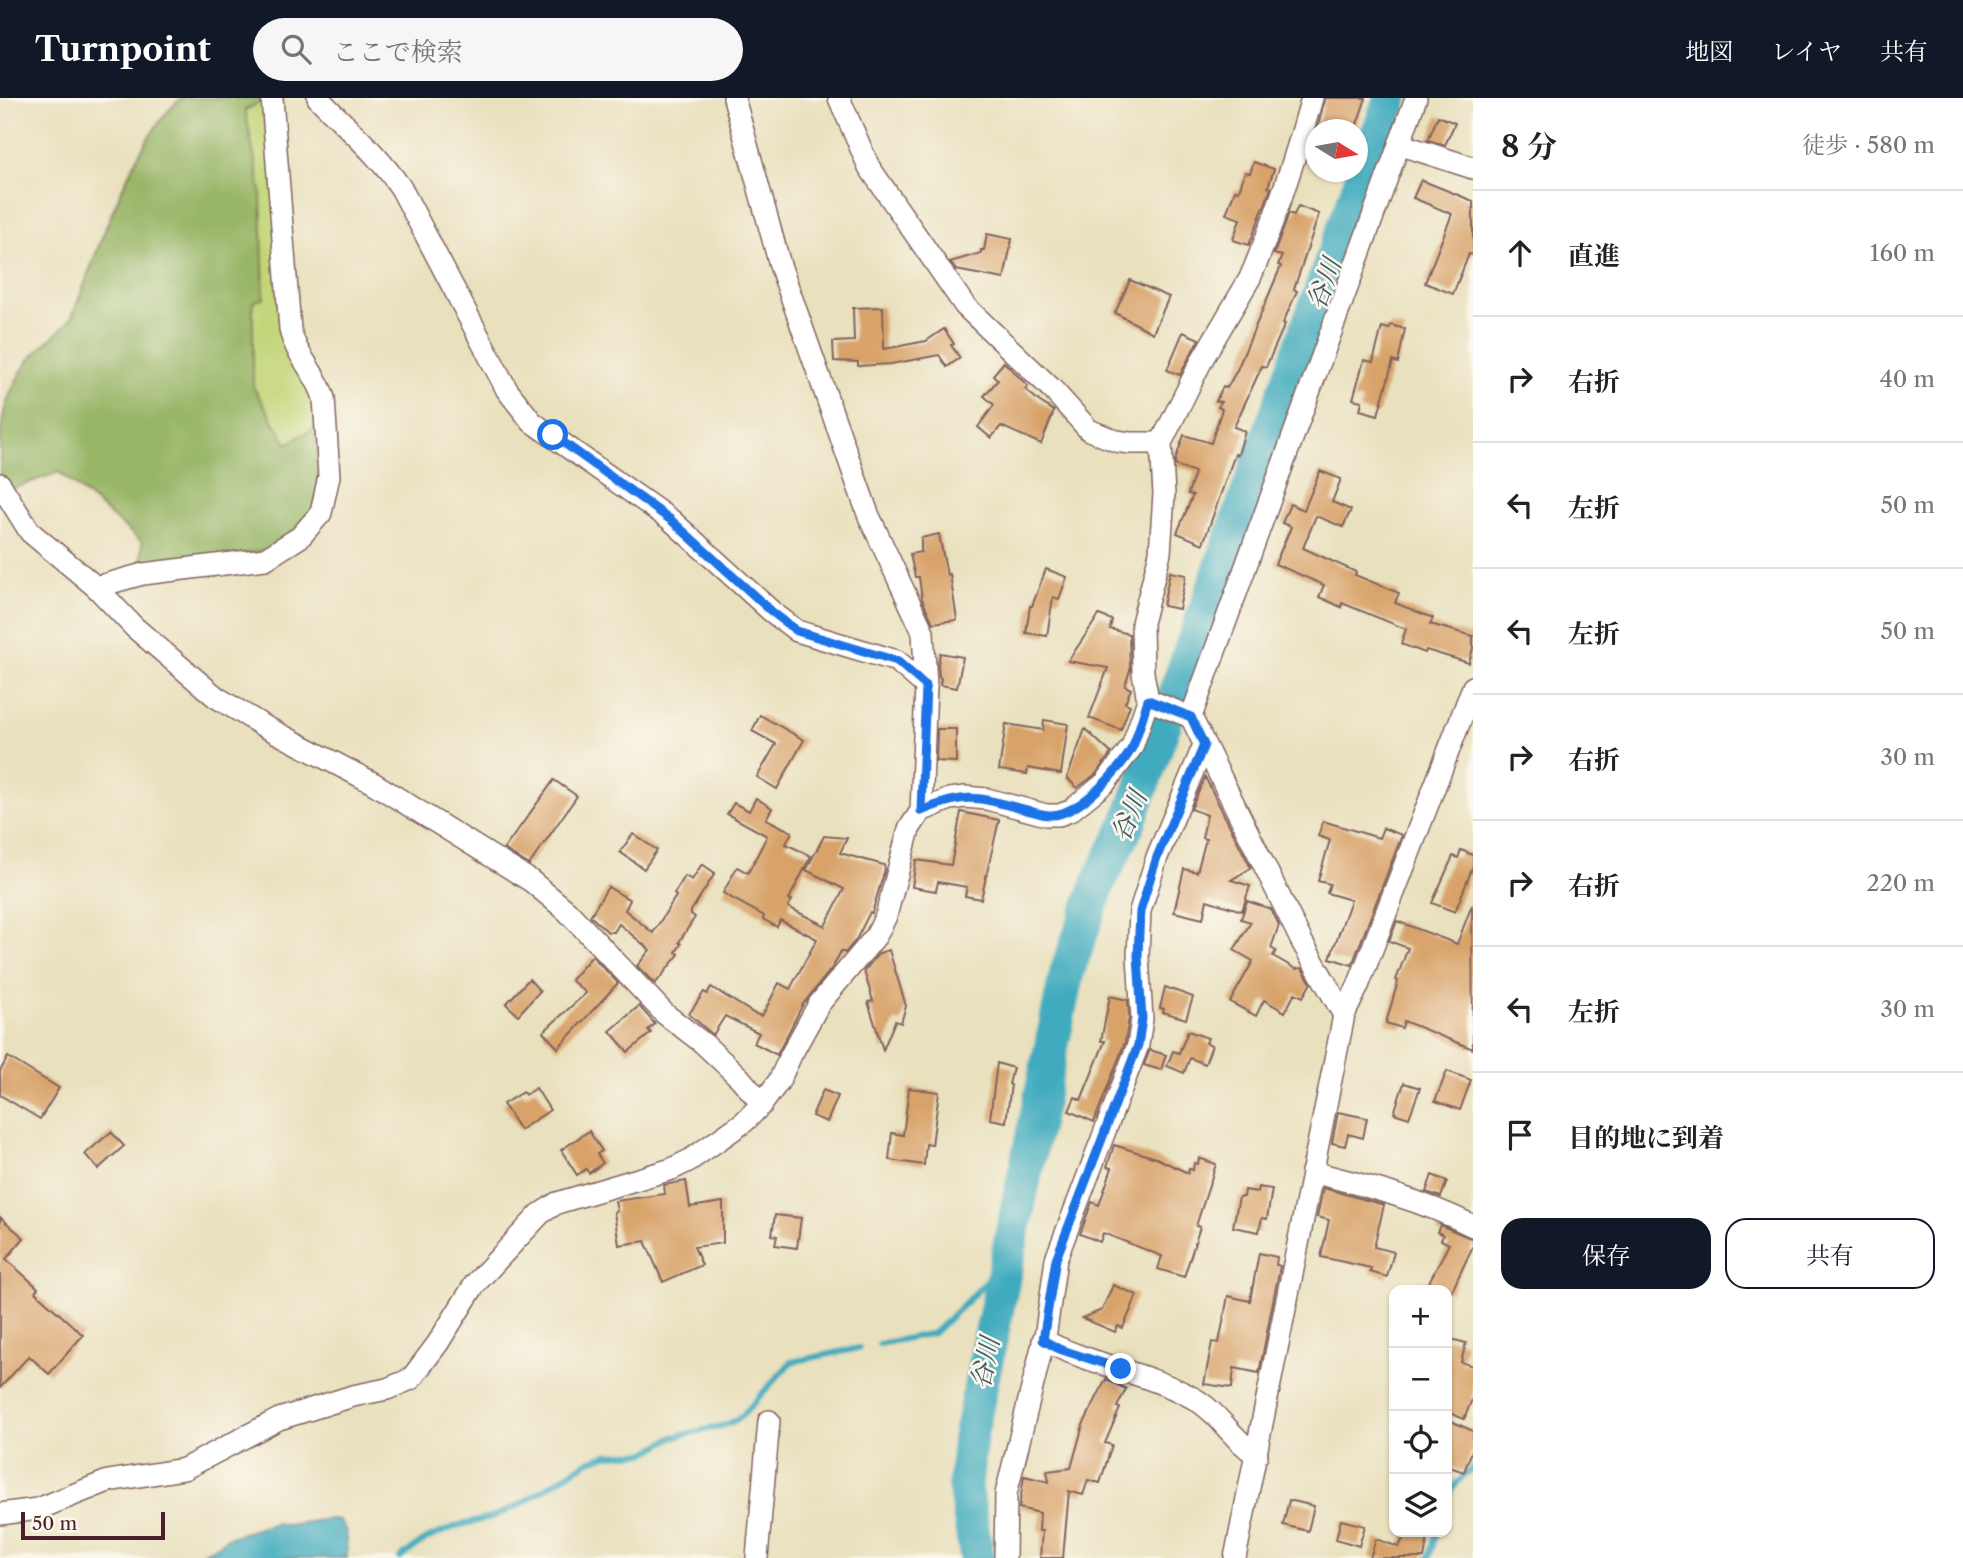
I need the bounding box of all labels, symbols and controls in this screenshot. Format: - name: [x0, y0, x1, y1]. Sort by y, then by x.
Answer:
- search box: [253, 18, 743, 81]
- text: Turnpoint: [35, 29, 211, 70]
- icon: search: [277, 30, 315, 68]
- text: ここで検索: [333, 36, 463, 68]
- text: 地図: [1685, 37, 1733, 66]
- text: レイヤ: [1771, 37, 1842, 66]
- text: 共有: [1880, 37, 1928, 66]
- north arrow: [1305, 119, 1368, 182]
- text: 8 分: [1501, 128, 1557, 165]
- text: 徒歩 · 580 m: [1802, 131, 1935, 159]
- icon: ahead: [1501, 234, 1539, 272]
- text: 160 m: [1870, 239, 1935, 267]
- text: 直進: [1568, 240, 1620, 272]
- water label: 谷川: [1300, 251, 1349, 314]
- icon: right: [1501, 360, 1539, 398]
- text: 40 m: [1880, 365, 1935, 393]
- text: 右折: [1568, 366, 1620, 398]
- route start: [537, 419, 568, 450]
- icon: left: [1501, 486, 1539, 524]
- text: 50 m: [1880, 491, 1935, 519]
- text: 左折: [1568, 492, 1620, 524]
- icon: left: [1501, 612, 1539, 650]
- text: 50 m: [1880, 617, 1935, 645]
- text: 左折: [1568, 618, 1620, 650]
- icon: right: [1501, 738, 1539, 776]
- text: 30 m: [1880, 743, 1935, 771]
- text: 右折: [1568, 744, 1620, 776]
- water label: 谷川: [1104, 783, 1155, 846]
- icon: right: [1501, 864, 1539, 902]
- text: 220 m: [1866, 869, 1935, 897]
- text: 右折: [1568, 870, 1620, 902]
- icon: left: [1501, 990, 1539, 1028]
- text: 30 m: [1880, 995, 1935, 1023]
- text: 左折: [1568, 996, 1620, 1028]
- icon: arrive: [1501, 1116, 1539, 1154]
- text: 目的地に到着: [1568, 1122, 1724, 1154]
- button: 保存: [1501, 1218, 1711, 1289]
- button: 共有: [1725, 1218, 1935, 1289]
- map controls: [1389, 1285, 1452, 1537]
- button: +: [1389, 1285, 1452, 1348]
- water label: 谷川: [964, 1331, 1007, 1392]
- button: −: [1389, 1348, 1452, 1411]
- route end: [1105, 1353, 1136, 1384]
- button: locate: [1389, 1411, 1452, 1474]
- button: layers: [1389, 1474, 1452, 1537]
- scale bar: [21, 1509, 164, 1541]
- text: 50 m: [32, 1512, 77, 1535]

